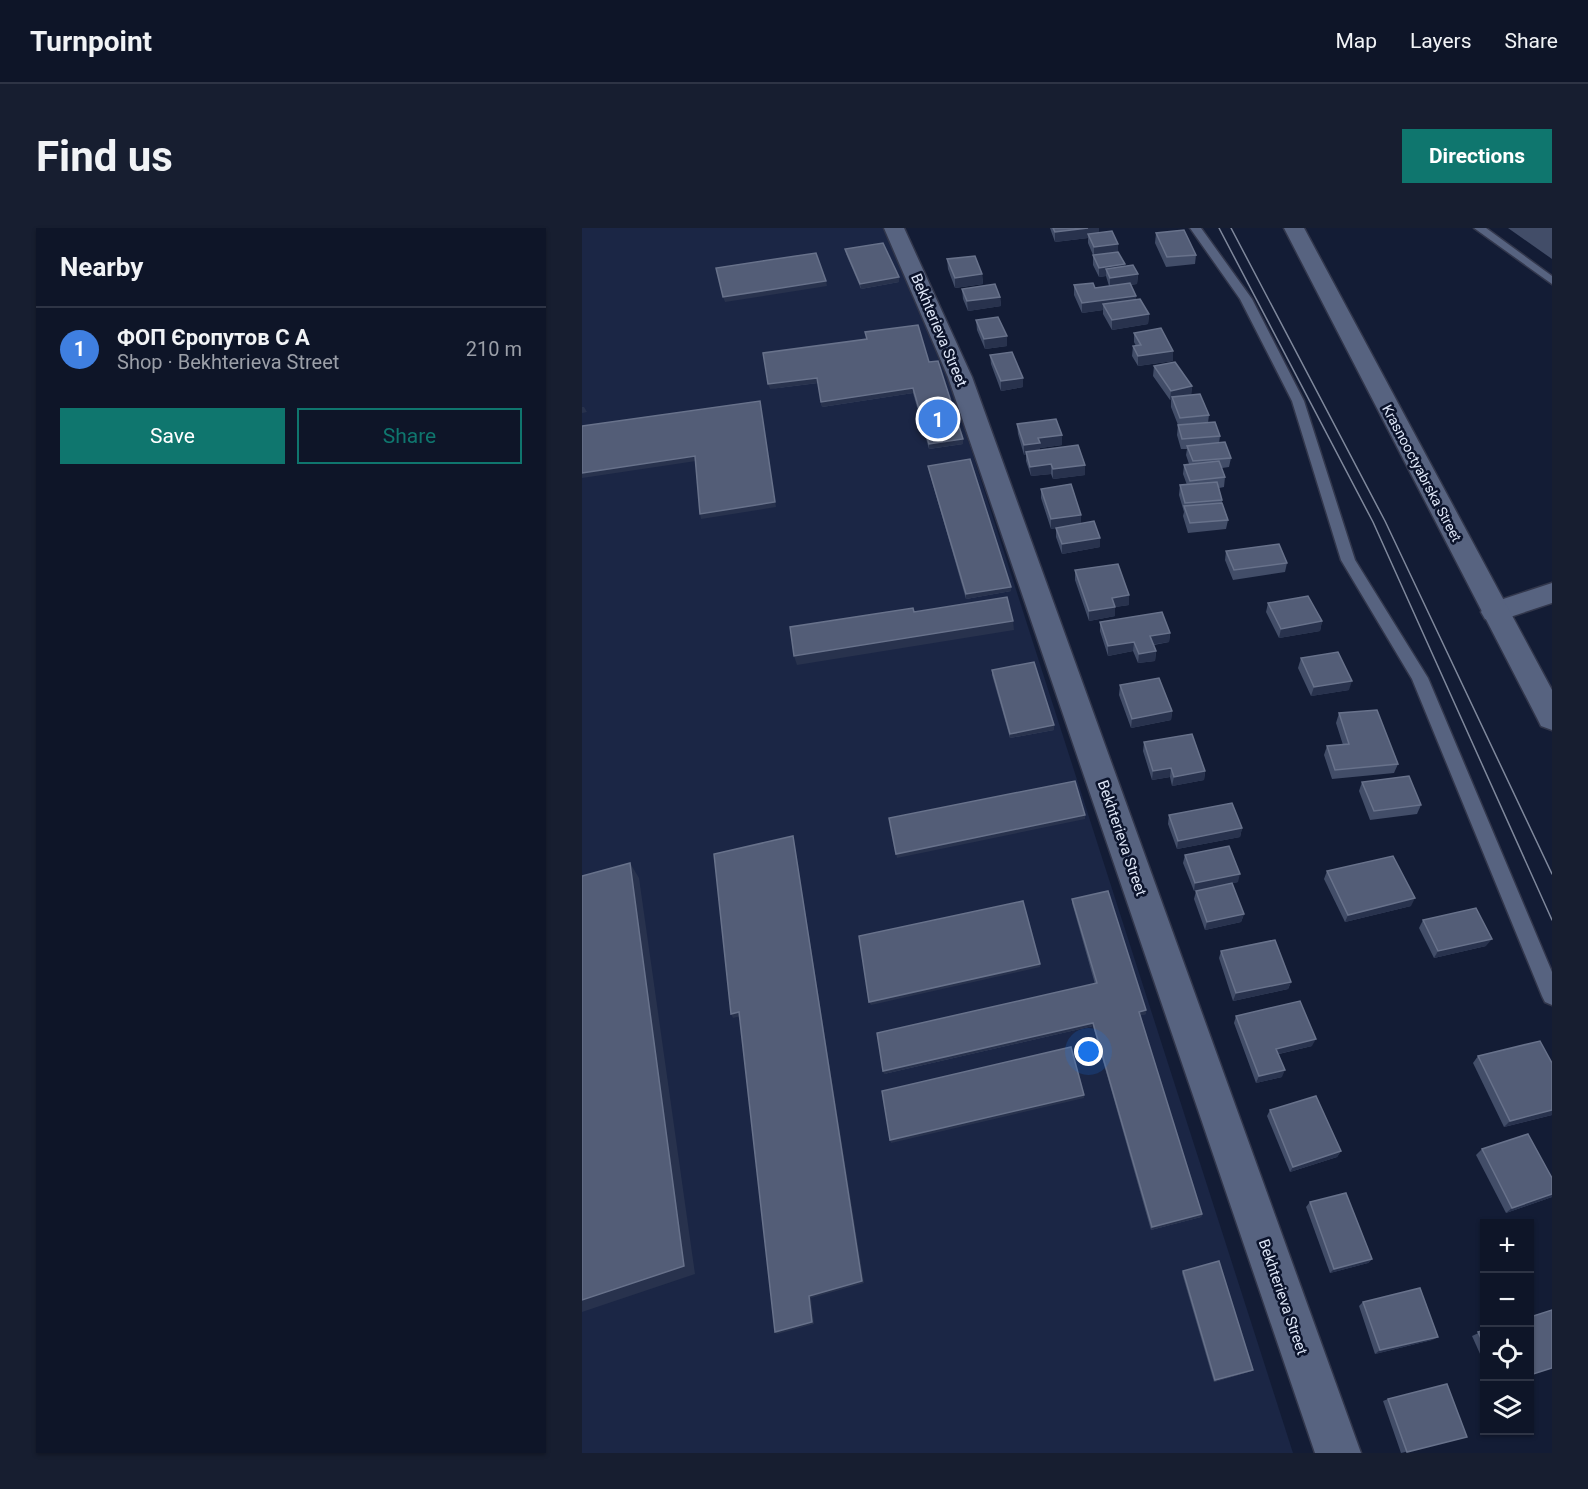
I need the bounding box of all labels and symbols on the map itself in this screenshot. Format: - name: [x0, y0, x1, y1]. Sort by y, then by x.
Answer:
- street label: Bekhterieva Street: [907, 271, 971, 389]
- pin: 1: [918, 396, 958, 441]
- street label: Krasnooctyabrska Street: [1379, 402, 1465, 545]
- street label: Bekhterieva Street: [1094, 778, 1150, 898]
- your location: [1074, 1037, 1103, 1066]
- street label: Bekhterieva Street: [1255, 1237, 1311, 1357]

